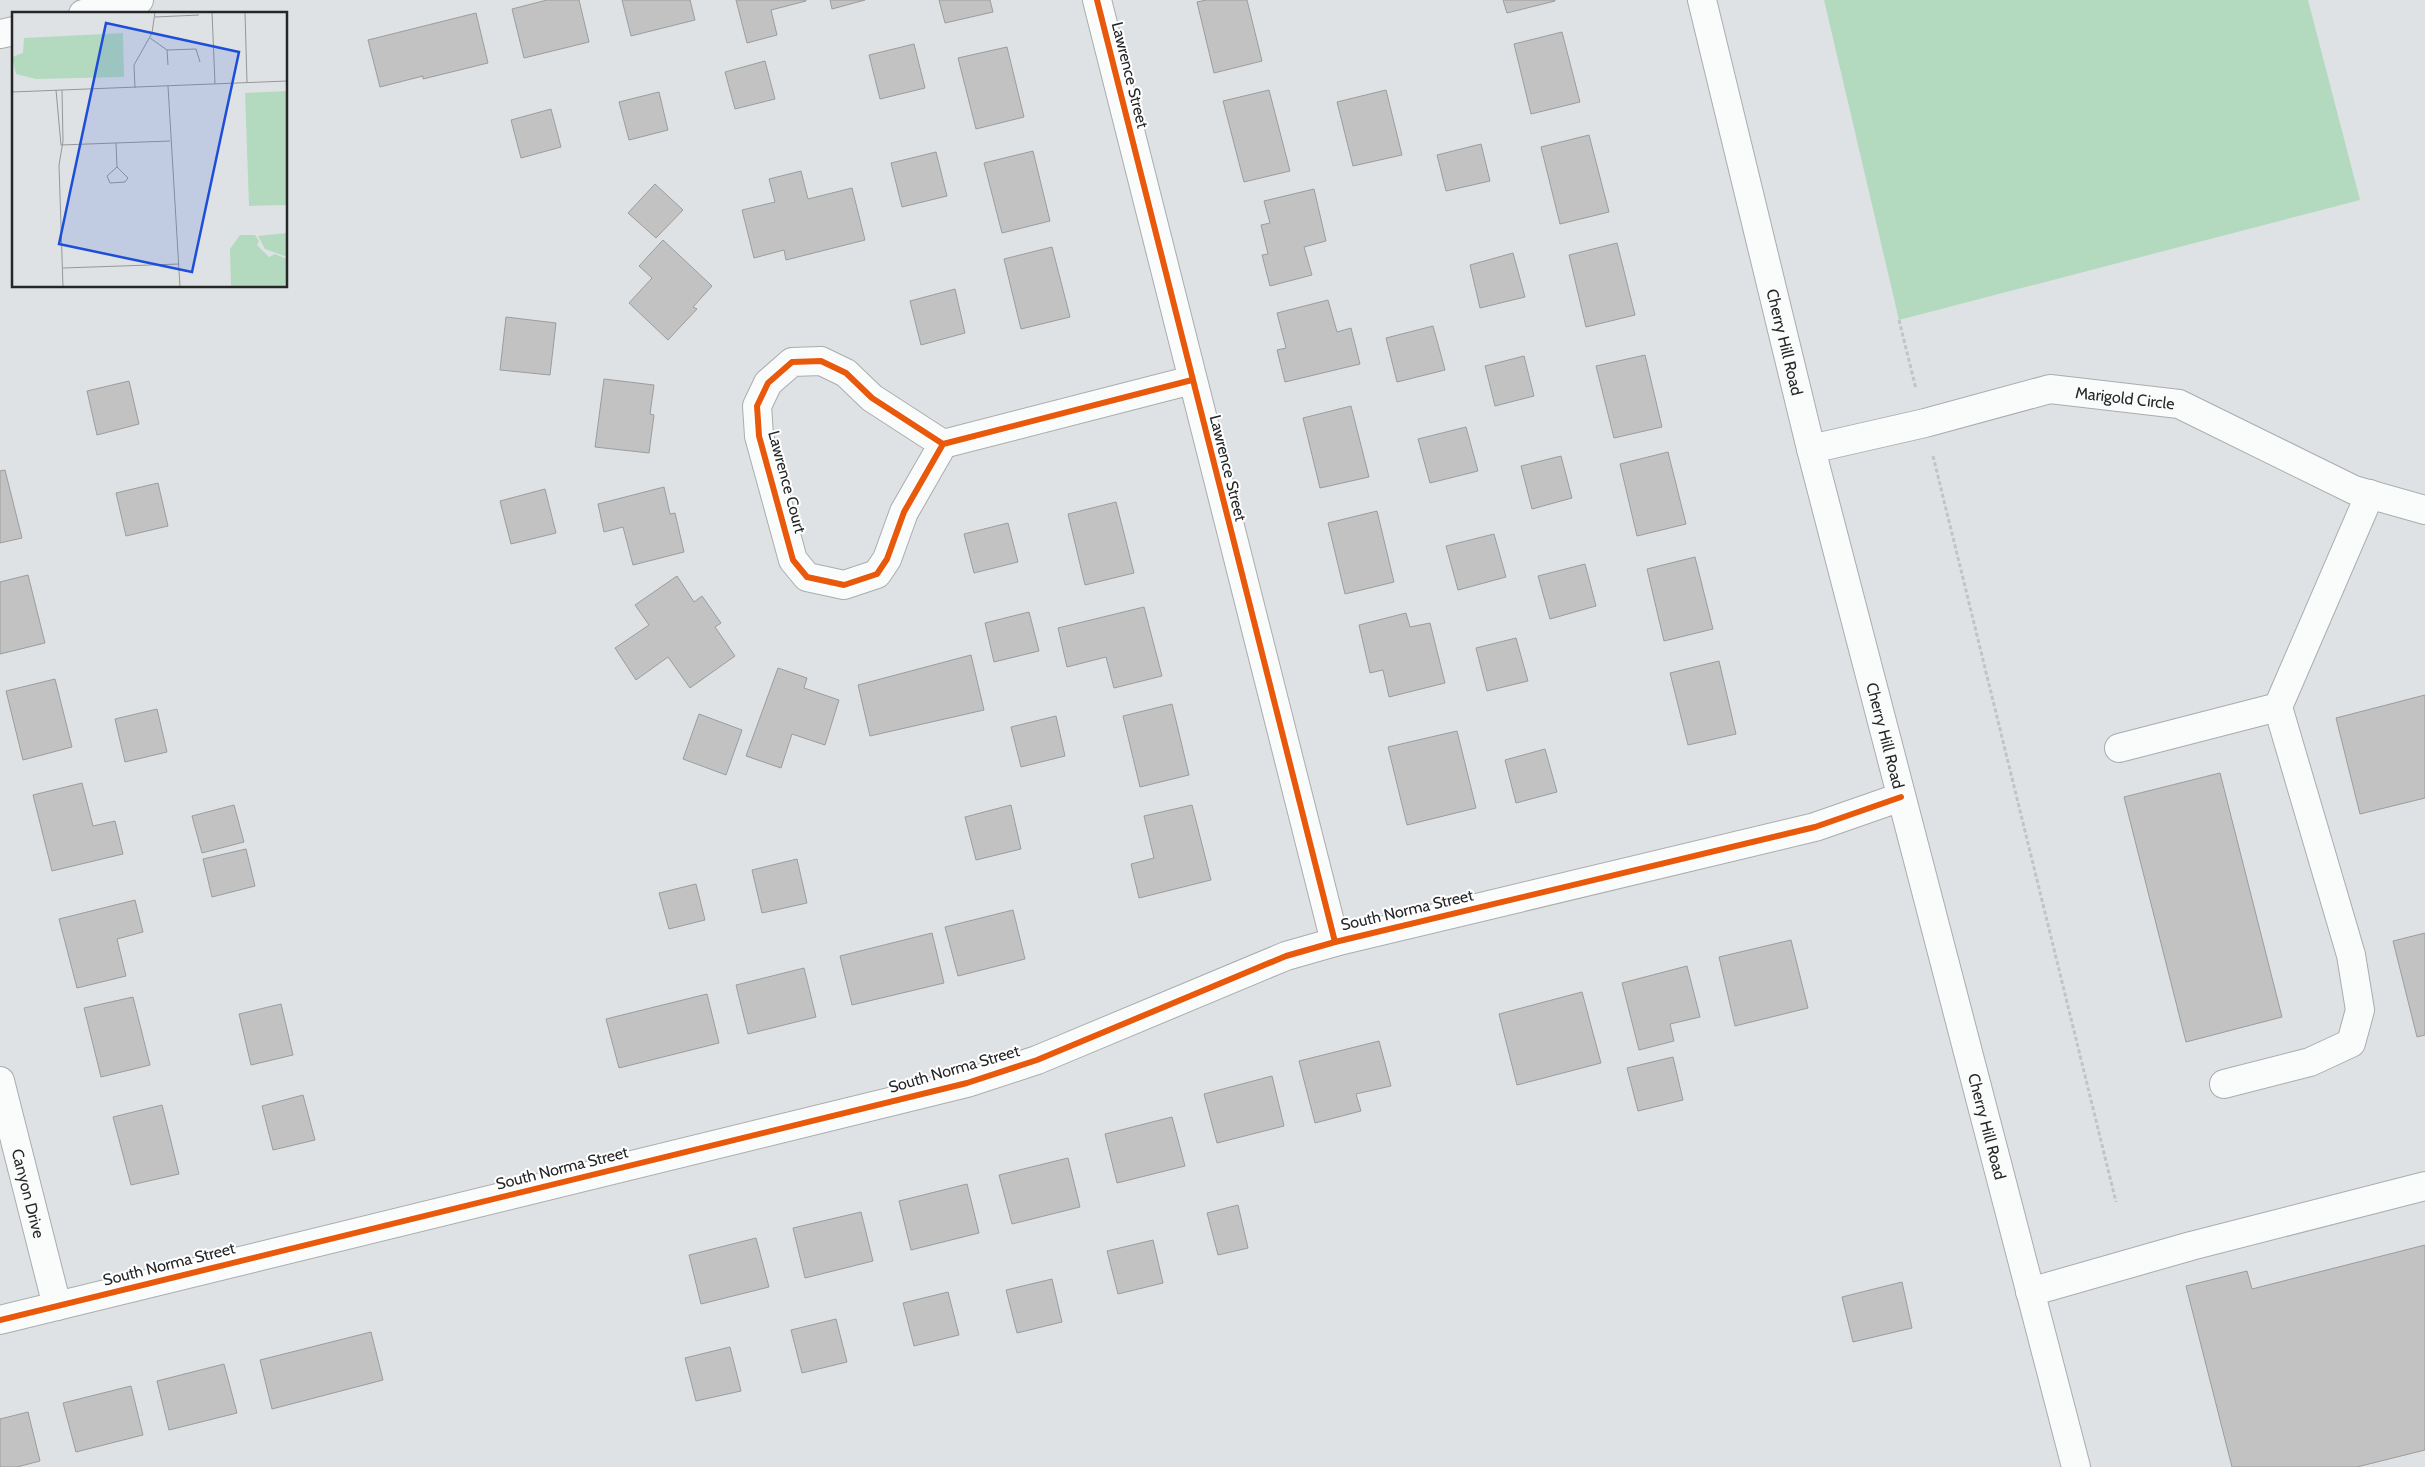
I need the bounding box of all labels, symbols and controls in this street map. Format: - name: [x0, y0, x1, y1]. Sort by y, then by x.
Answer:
- inset map: [12, 12, 288, 288]
- street label: Lawrence Street: [1108, 20, 1153, 131]
- street label: Cherry Hill Road: [1763, 287, 1807, 397]
- street label: Marigold Circle: [2074, 383, 2176, 413]
- street label: Lawrence Street: [1206, 413, 1251, 524]
- street label: Lawrence Court: [764, 429, 810, 536]
- street label: Cherry Hill Road: [1863, 680, 1908, 791]
- street label: South Norma Street: [1339, 885, 1476, 935]
- street label: South Norma Street: [886, 1041, 1022, 1097]
- street label: Cherry Hill Road: [1964, 1071, 2010, 1182]
- street label: South Norma Street: [494, 1142, 631, 1194]
- street label: Canyon Drive: [8, 1147, 49, 1240]
- street label: South Norma Street: [101, 1238, 238, 1290]

